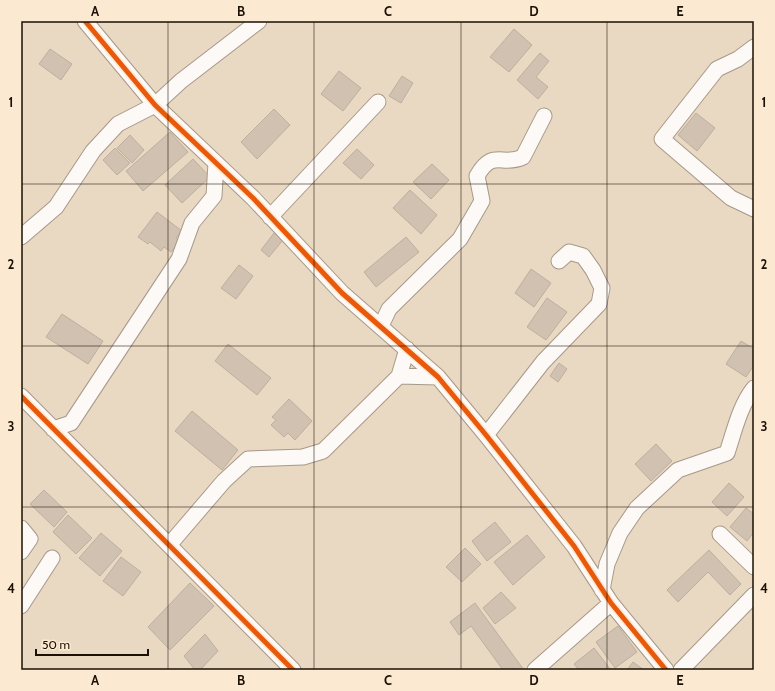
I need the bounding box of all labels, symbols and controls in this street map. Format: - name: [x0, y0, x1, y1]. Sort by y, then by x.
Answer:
- text: A: [91, 3, 100, 19]
- text: B: [237, 3, 245, 19]
- text: C: [384, 3, 392, 19]
- text: D: [529, 3, 539, 19]
- text: E: [676, 3, 684, 19]
- text: 1: [9, 94, 13, 110]
- text: 1: [762, 94, 766, 110]
- text: 2: [8, 256, 15, 272]
- text: 2: [761, 256, 768, 272]
- text: 3: [7, 418, 15, 434]
- text: 3: [760, 418, 768, 434]
- text: 4: [7, 580, 15, 596]
- text: 4: [760, 580, 768, 596]
- scale bar: [36, 631, 148, 657]
- text: 50 m: [42, 637, 70, 652]
- text: A: [91, 672, 100, 688]
- text: B: [237, 672, 245, 688]
- text: C: [384, 672, 392, 688]
- text: D: [529, 672, 539, 688]
- text: E: [676, 672, 684, 688]

